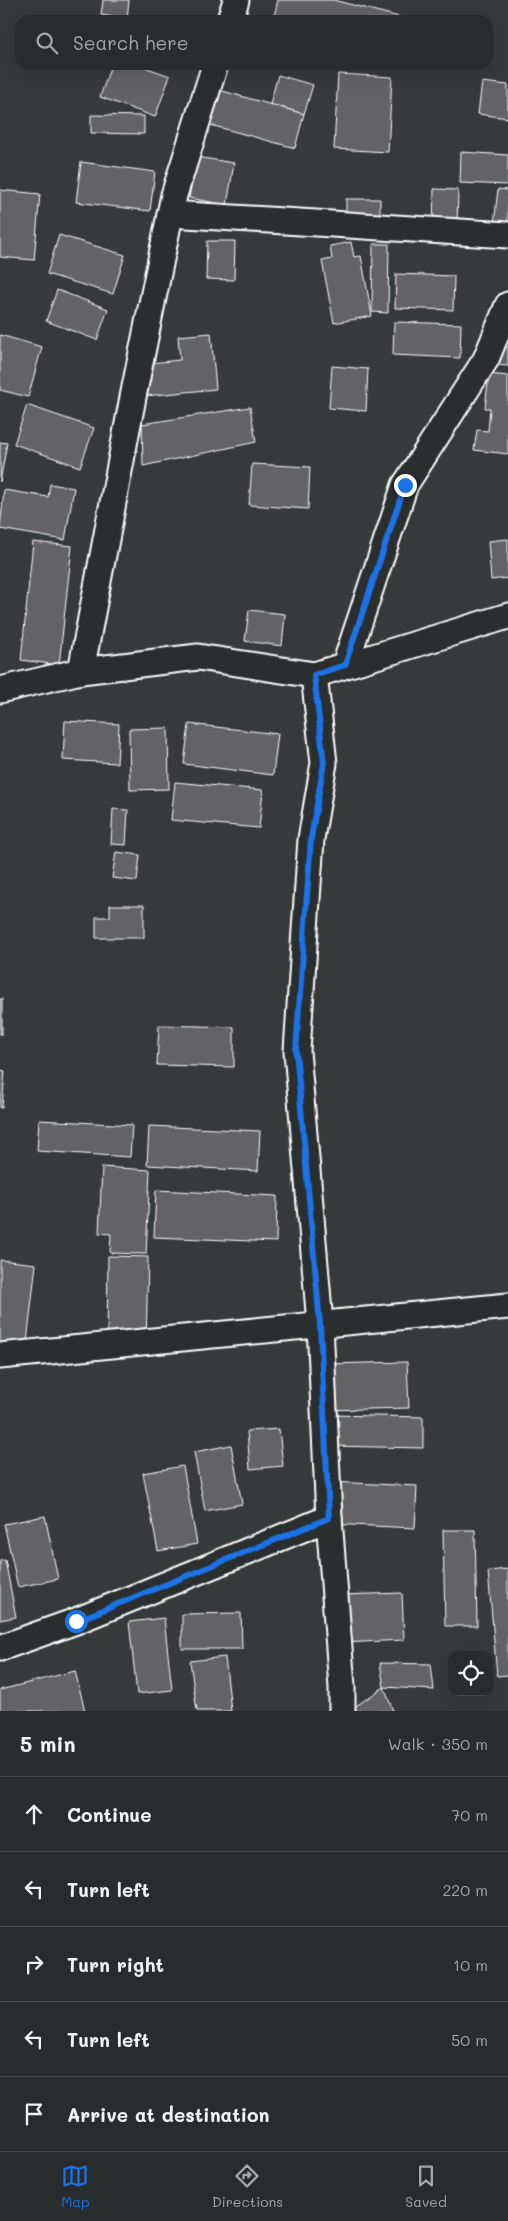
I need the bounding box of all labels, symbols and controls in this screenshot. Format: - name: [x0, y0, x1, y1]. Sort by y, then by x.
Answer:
- search box: [15, 15, 493, 70]
- icon: search: [33, 29, 61, 57]
- text: Search here: [73, 30, 189, 55]
- route end: [394, 474, 417, 497]
- route start: [65, 1610, 88, 1633]
- map controls: [448, 1651, 493, 1696]
- button: locate: [448, 1651, 493, 1696]
- text: 5 min: [20, 1730, 76, 1757]
- text: Walk · 350 m: [388, 1733, 488, 1754]
- icon: ahead: [20, 1800, 48, 1828]
- text: Continue: [67, 1802, 152, 1827]
- text: 70 m: [451, 1804, 488, 1825]
- icon: left: [20, 1875, 48, 1903]
- text: Turn left: [67, 1877, 150, 1902]
- text: 220 m: [442, 1879, 488, 1900]
- icon: right: [20, 1950, 48, 1978]
- text: Turn right: [67, 1952, 164, 1977]
- text: 10 m: [453, 1954, 488, 1975]
- icon: left: [20, 2025, 48, 2053]
- text: Turn left: [67, 2027, 150, 2052]
- text: 50 m: [451, 2029, 488, 2050]
- icon: arrive: [20, 2100, 48, 2128]
- text: Arrive at destination: [67, 2102, 270, 2127]
- tab: Map: [61, 2162, 90, 2211]
- tab: Directions: [212, 2162, 283, 2211]
- tab: Saved: [405, 2162, 447, 2211]

